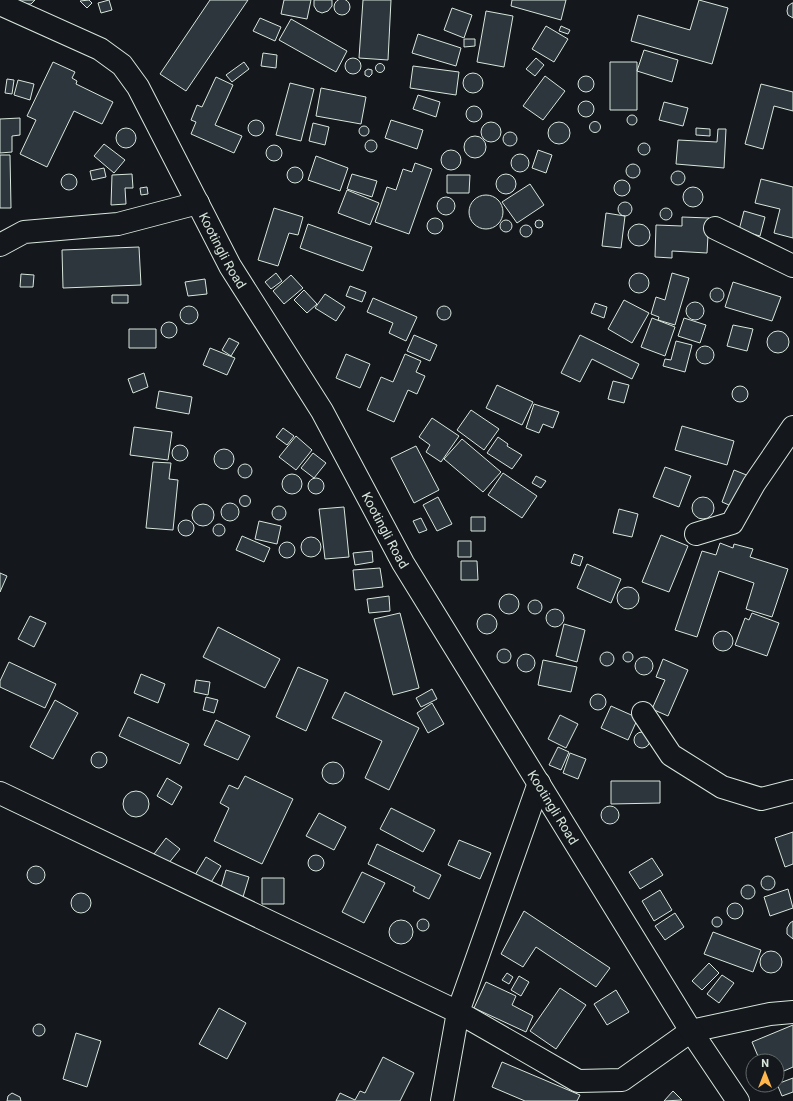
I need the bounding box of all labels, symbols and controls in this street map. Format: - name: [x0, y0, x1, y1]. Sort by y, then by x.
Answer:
- street label: Kootingli Road: [196, 210, 249, 291]
- street label: Kootingli Road: [359, 490, 411, 571]
- street label: Kootingli Road: [524, 768, 581, 847]
- north arrow: [745, 1053, 785, 1093]
- text: N: [761, 1057, 769, 1070]

